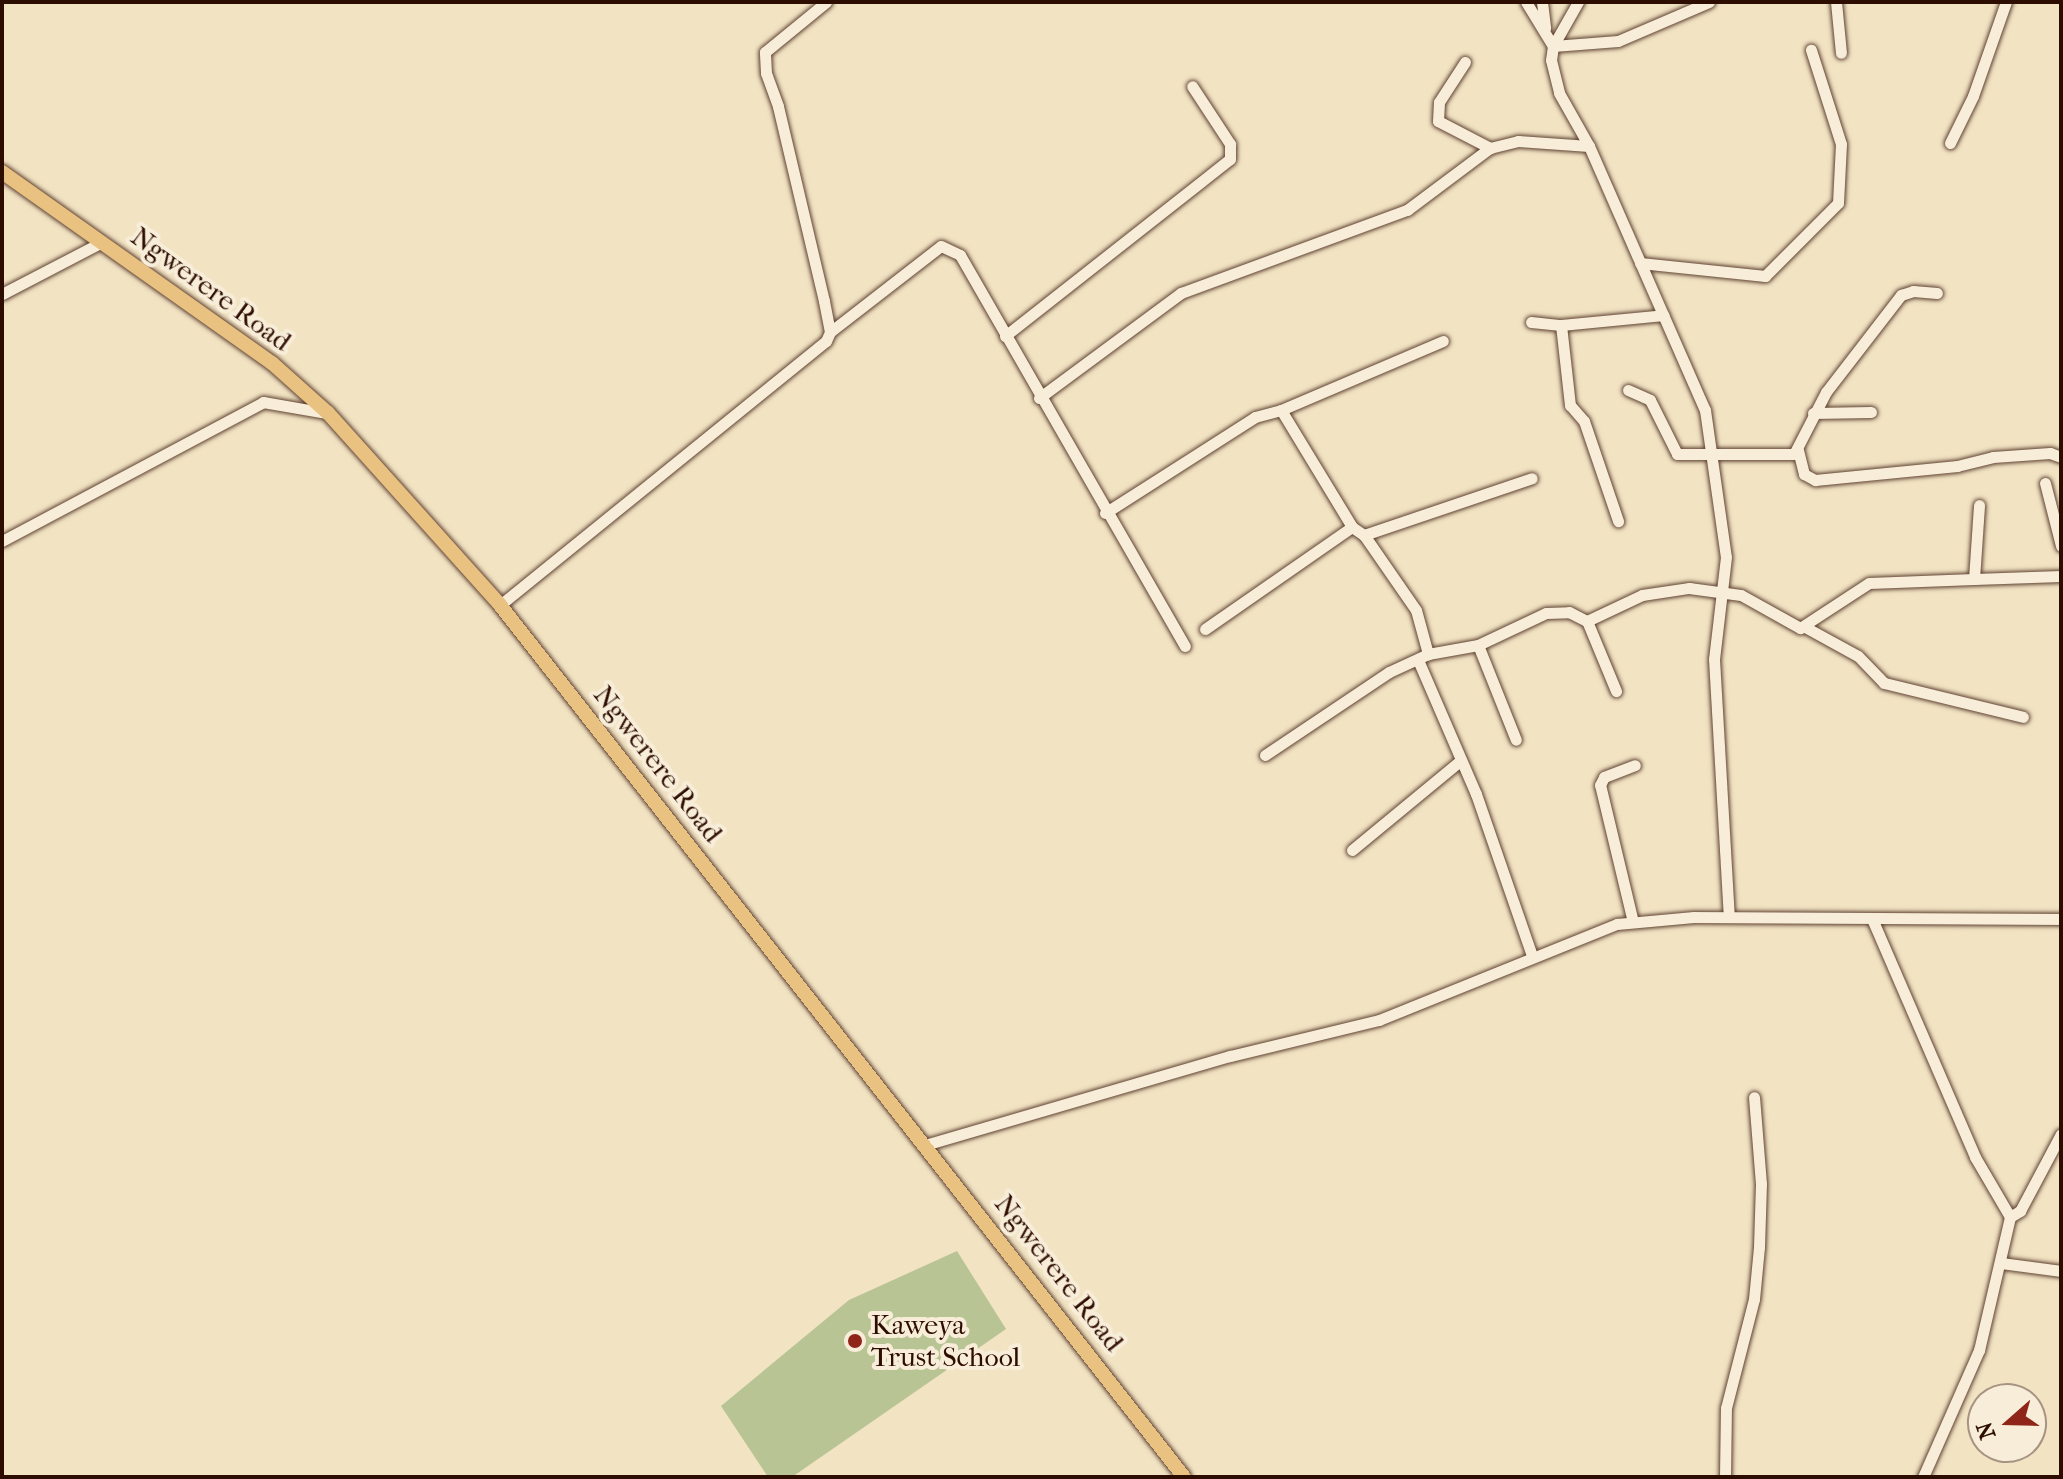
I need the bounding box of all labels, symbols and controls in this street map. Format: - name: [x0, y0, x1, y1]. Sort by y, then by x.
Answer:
- street label: Ngwerere Road: [124, 220, 298, 358]
- street label: Ngwerere Road: [586, 679, 730, 849]
- street label: Ngwerere Road: [987, 1188, 1131, 1358]
- place label: Kaweya Trust School: [871, 1308, 1020, 1374]
- marker: Kaweya Trust School: [846, 1332, 864, 1350]
- north arrow: [1967, 1383, 2047, 1463]
- text: N: [1971, 1418, 2001, 1443]

